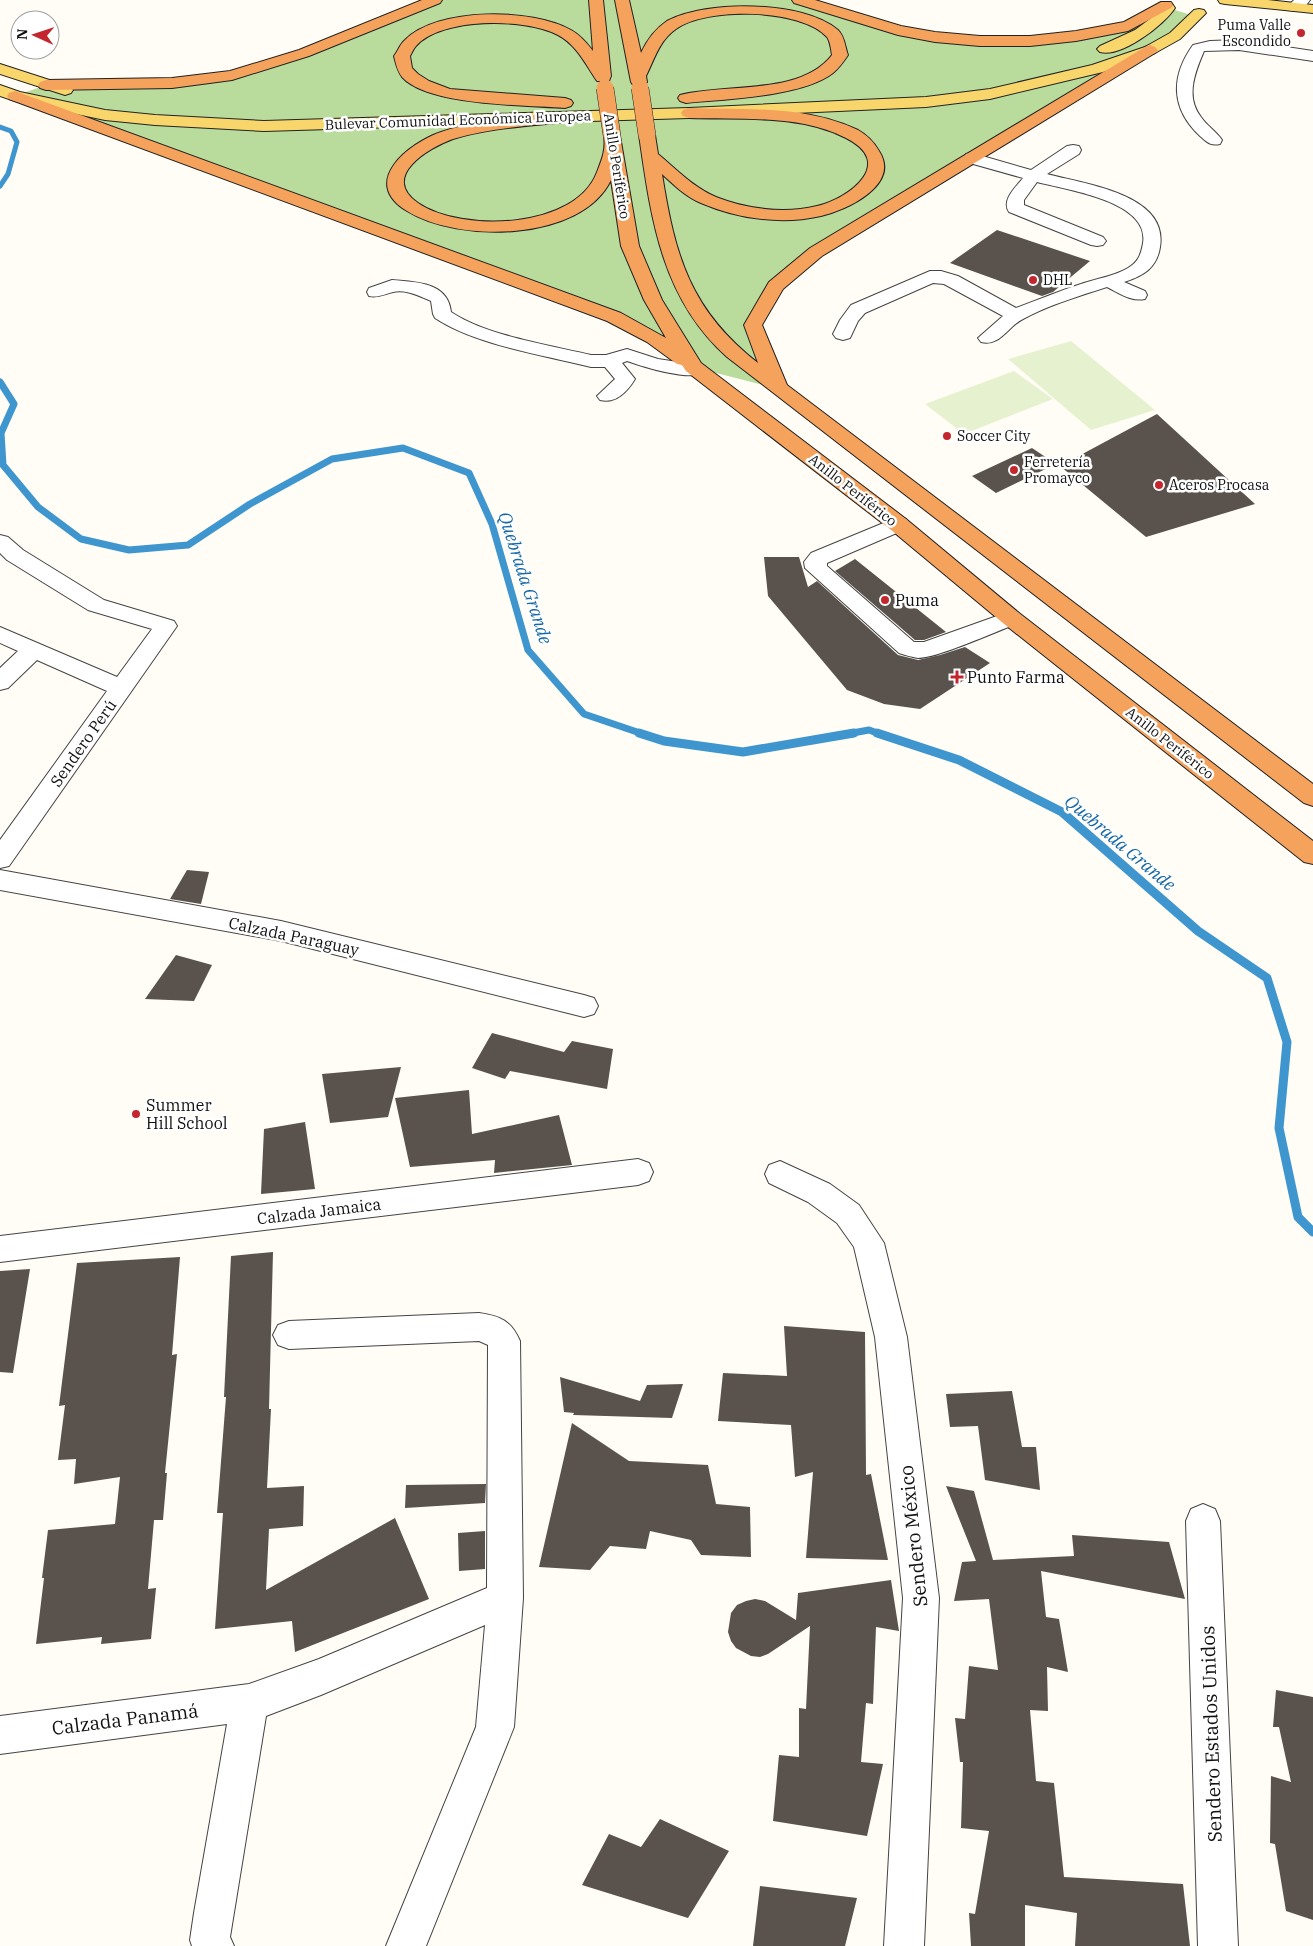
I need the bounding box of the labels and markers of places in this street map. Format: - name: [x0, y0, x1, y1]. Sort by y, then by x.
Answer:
- place label: Puma Valle Escondido: [1217, 16, 1291, 50]
- marker: Puma Valle Escondido: [1295, 27, 1307, 39]
- place label: DHL: [1043, 271, 1072, 289]
- marker: DHL: [1027, 274, 1039, 286]
- place label: Soccer City: [957, 427, 1031, 445]
- marker: Soccer City: [941, 430, 953, 442]
- place label: Ferretería Promayco: [1024, 453, 1091, 487]
- marker: Ferretería Promayco: [1008, 464, 1020, 476]
- place label: Aceros Procasa: [1169, 476, 1270, 494]
- marker: Aceros Procasa: [1153, 479, 1165, 491]
- place label: Puma: [895, 590, 939, 610]
- marker: Puma: [879, 594, 891, 606]
- place label: Punto Farma: [967, 667, 1065, 687]
- marker: Punto Farma: [951, 671, 963, 683]
- place label: Summer Hill School: [146, 1095, 228, 1133]
- marker: Summer Hill School: [130, 1108, 142, 1120]

